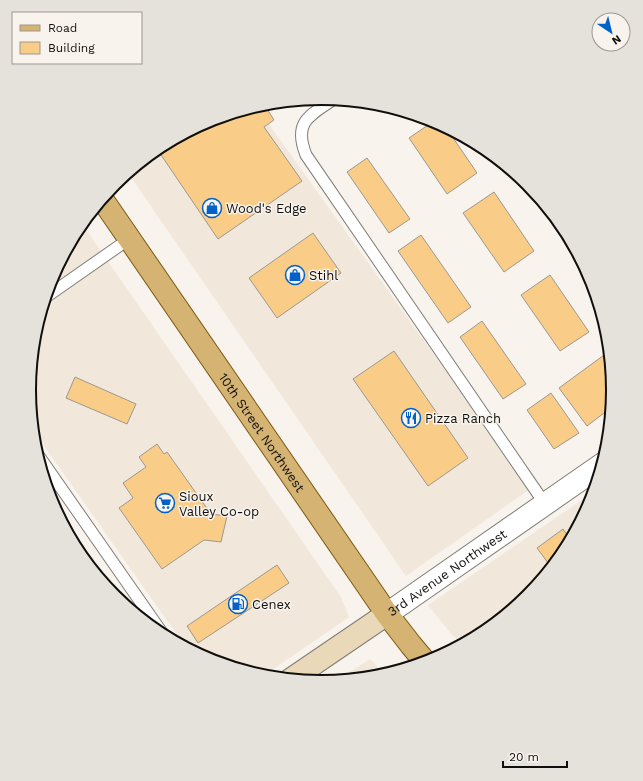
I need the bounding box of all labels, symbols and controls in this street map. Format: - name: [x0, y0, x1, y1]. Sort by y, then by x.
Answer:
- legend: [12, 12, 142, 64]
- north arrow: [591, 12, 631, 52]
- text: Road: [48, 21, 77, 35]
- text: N: [609, 32, 624, 47]
- text: Building: [48, 41, 95, 55]
- shop icon: Wood's Edge: [201, 197, 223, 219]
- place label: Wood's Edge: [226, 201, 307, 216]
- shop icon: Stihl: [284, 264, 306, 286]
- place label: Stihl: [309, 268, 338, 283]
- street label: 10th Street Northwest: [216, 370, 308, 495]
- restaurant icon: Pizza Ranch: [400, 407, 422, 429]
- place label: Pizza Ranch: [425, 411, 501, 426]
- place label: Sioux Valley Co-op: [179, 489, 259, 519]
- supermarket icon: Sioux Valley Co-op: [154, 492, 176, 514]
- street label: 3rd Avenue Northwest: [385, 526, 510, 619]
- fuel station icon: Cenex: [227, 593, 249, 615]
- place label: Cenex: [252, 597, 291, 612]
- scale bar: [503, 743, 567, 769]
- text: 20 m: [509, 750, 539, 764]

